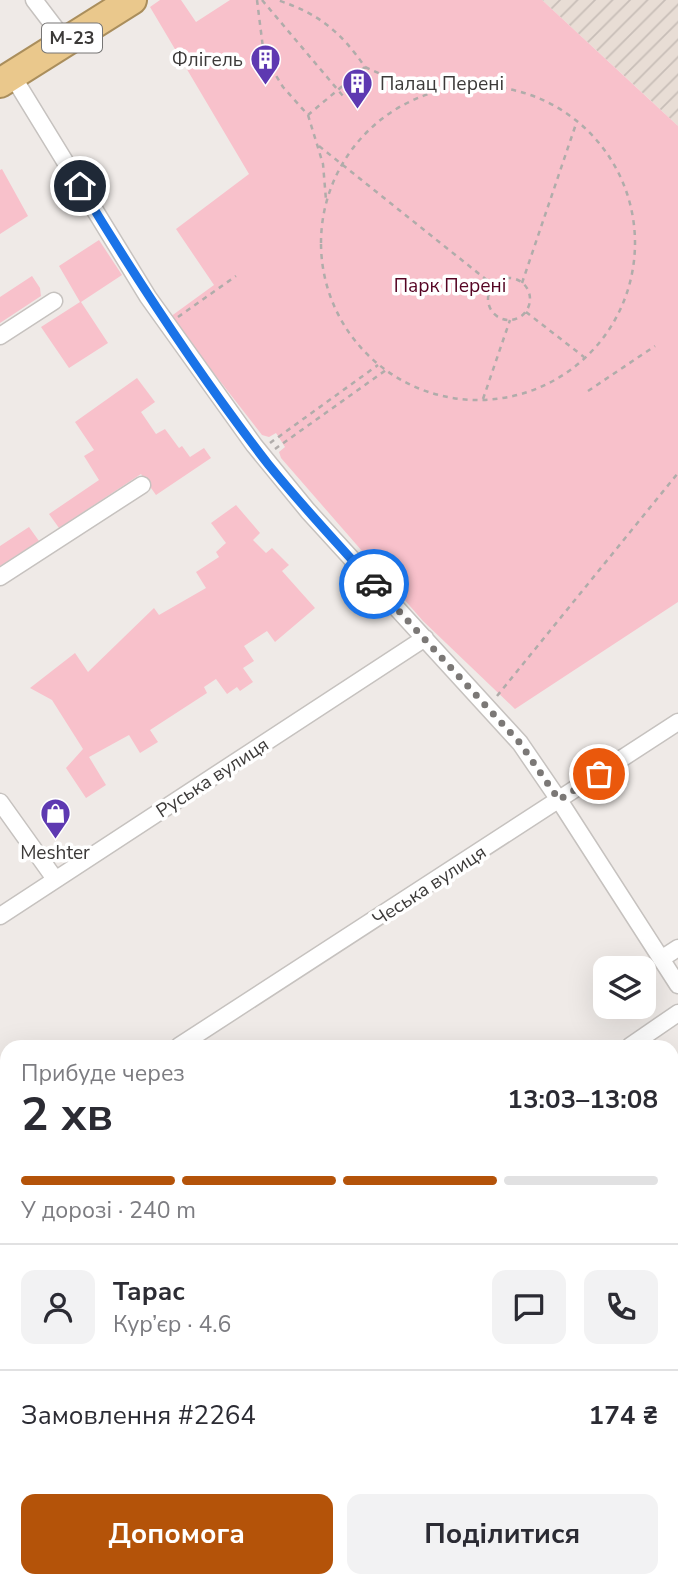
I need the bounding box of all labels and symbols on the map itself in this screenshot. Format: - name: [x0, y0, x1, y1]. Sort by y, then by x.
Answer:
- road number: М-23: [42, 24, 102, 52]
- building icon: Флігель: [249, 42, 283, 86]
- place label: Флігель: [172, 47, 243, 73]
- building icon: Палац Перені: [340, 66, 374, 110]
- place label: Палац Перені: [380, 71, 504, 97]
- pin: [50, 156, 110, 216]
- park label: Парк Перені: [394, 273, 506, 299]
- courier: [339, 549, 409, 619]
- street label: Руська вулиця: [151, 732, 274, 824]
- pin: [569, 744, 629, 804]
- shop icon: Meshter: [38, 796, 72, 840]
- street label: Чеська вулиця: [368, 839, 491, 932]
- place label: Meshter: [20, 840, 90, 866]

